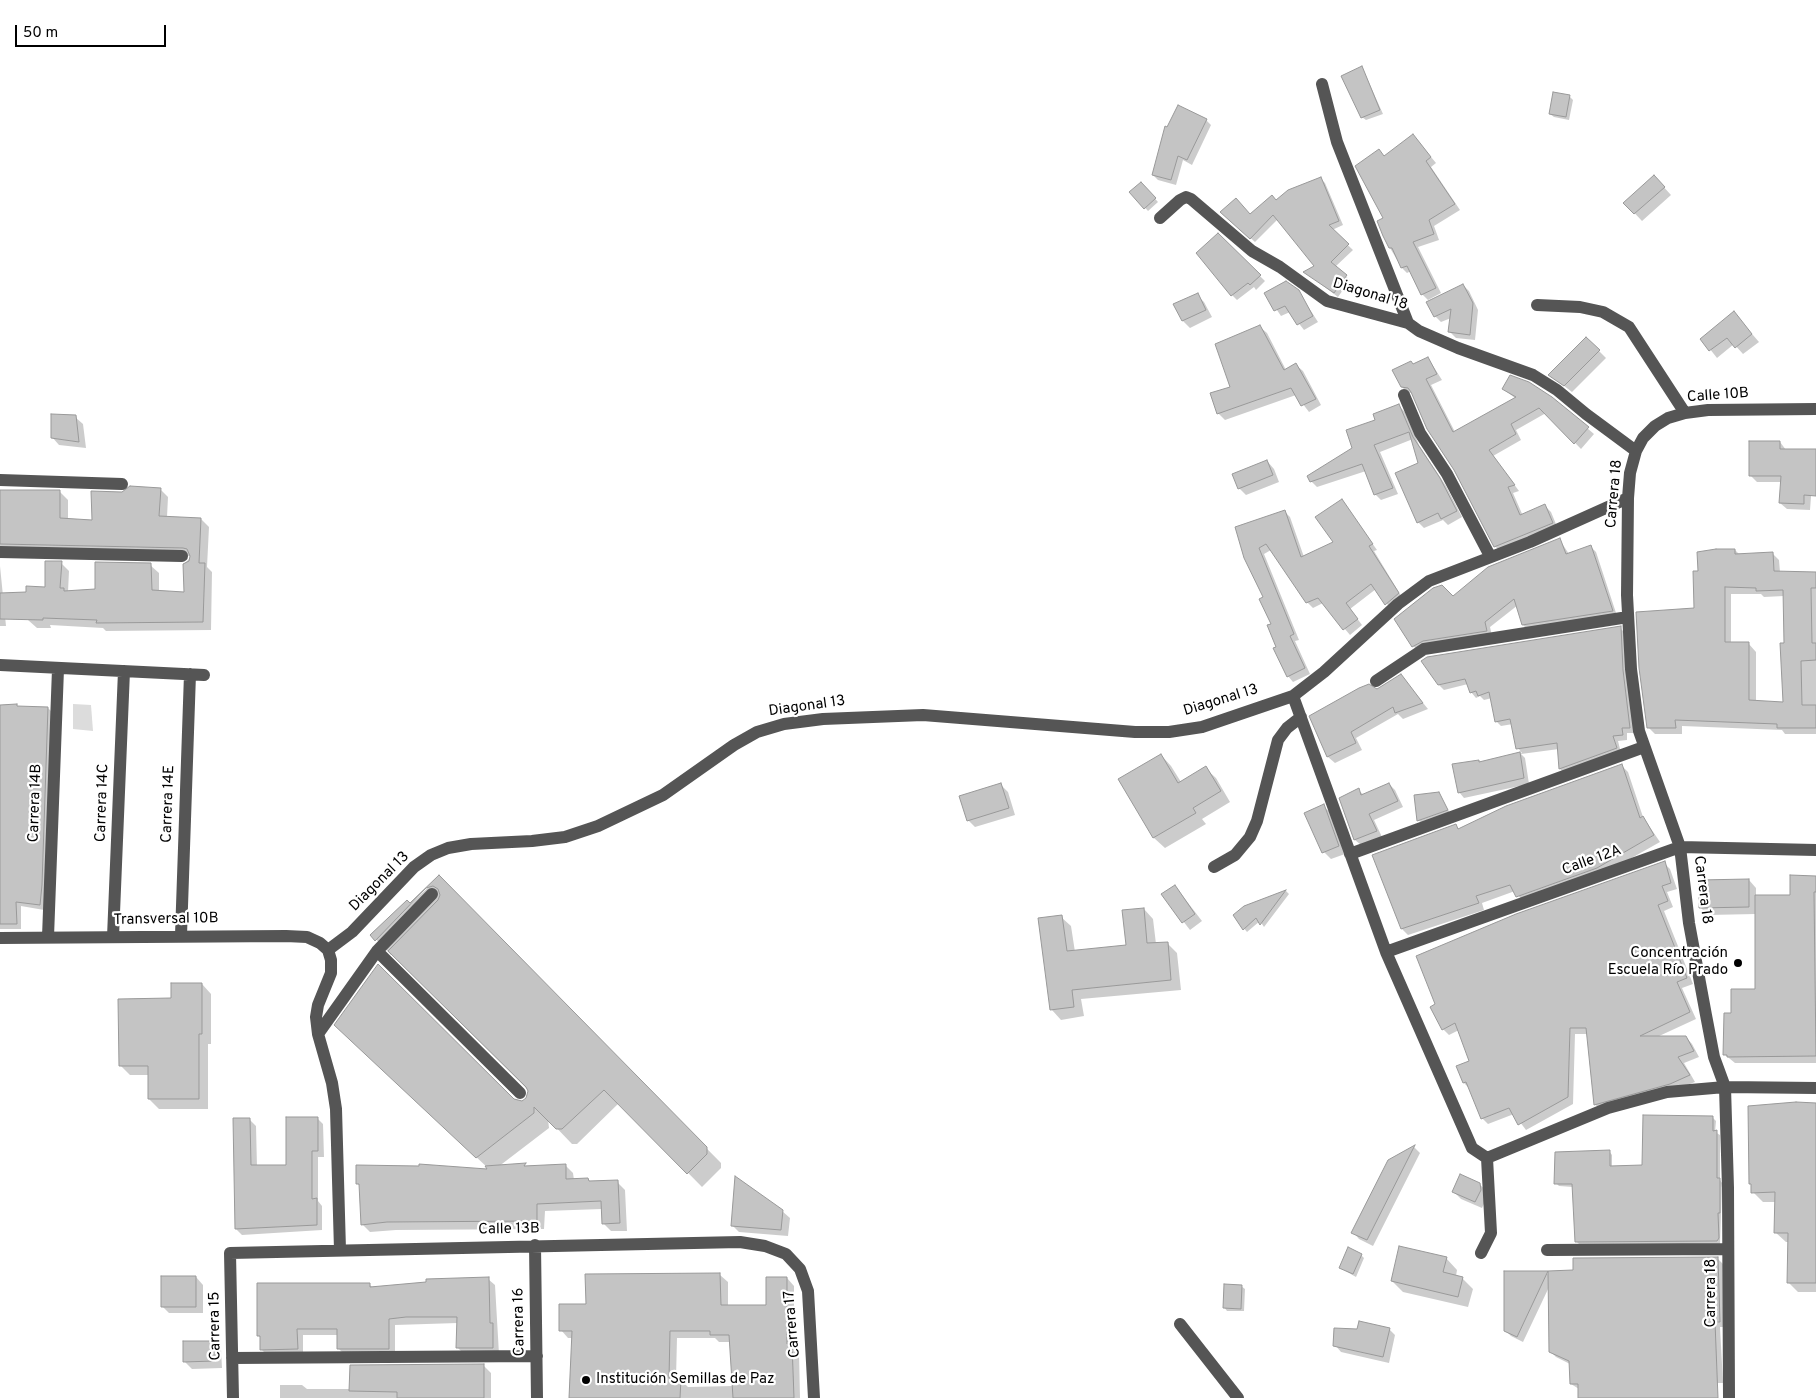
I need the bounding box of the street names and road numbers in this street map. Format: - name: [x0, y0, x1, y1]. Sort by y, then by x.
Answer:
- street label: Diagonal 18: [1330, 275, 1410, 315]
- street label: Calle 10B: [1686, 385, 1750, 407]
- street label: Carrera 18: [1603, 459, 1627, 529]
- street label: Diagonal 13: [1181, 681, 1261, 721]
- street label: Diagonal 13: [767, 693, 847, 721]
- street label: Carrera 14B: [26, 763, 46, 843]
- street label: Carrera 14C: [93, 763, 113, 843]
- street label: Carrera 14E: [159, 765, 179, 843]
- street label: Calle 12A: [1560, 842, 1624, 880]
- street label: Diagonal 13: [346, 848, 414, 916]
- street label: Carrera 18: [1689, 855, 1715, 925]
- street label: Transversal 10B: [113, 910, 219, 930]
- street label: Calle 13B: [478, 1220, 540, 1240]
- street label: Carrera 18: [1703, 1259, 1721, 1327]
- street label: Carrera 16: [510, 1287, 530, 1357]
- street label: Carrera 17: [781, 1290, 805, 1358]
- street label: Carrera 15: [206, 1291, 226, 1361]

